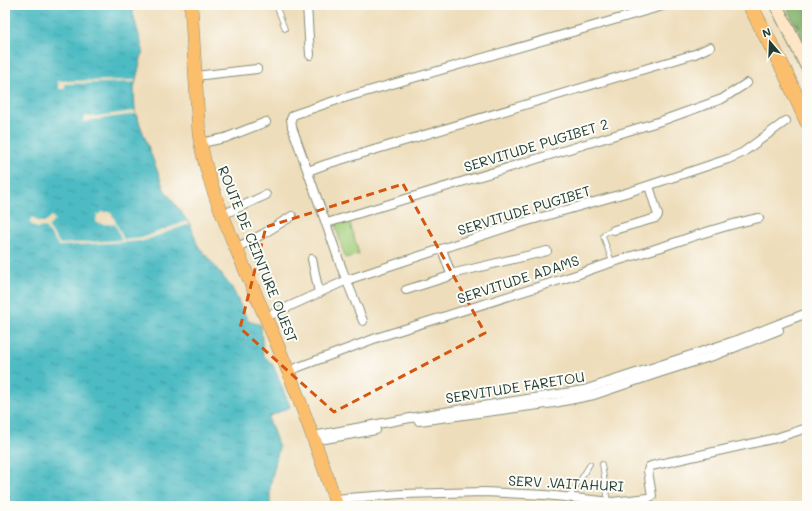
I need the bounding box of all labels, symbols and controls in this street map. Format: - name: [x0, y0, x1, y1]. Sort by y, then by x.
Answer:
- north arrow: [750, 22, 790, 62]
- text: N: [760, 24, 773, 41]
- street label: SERVITUDE PUGIBET 2: [461, 114, 611, 176]
- street label: ROUTE DE CEINTURE OUEST: [214, 163, 302, 345]
- street label: SERVITUDE PUGIBET: [455, 181, 593, 239]
- street label: SERVITUDE ADAMS: [455, 250, 582, 308]
- street label: SERVITUDE FARETOU: [444, 367, 586, 407]
- street label: SERV .VAITAHURI: [508, 470, 624, 496]

